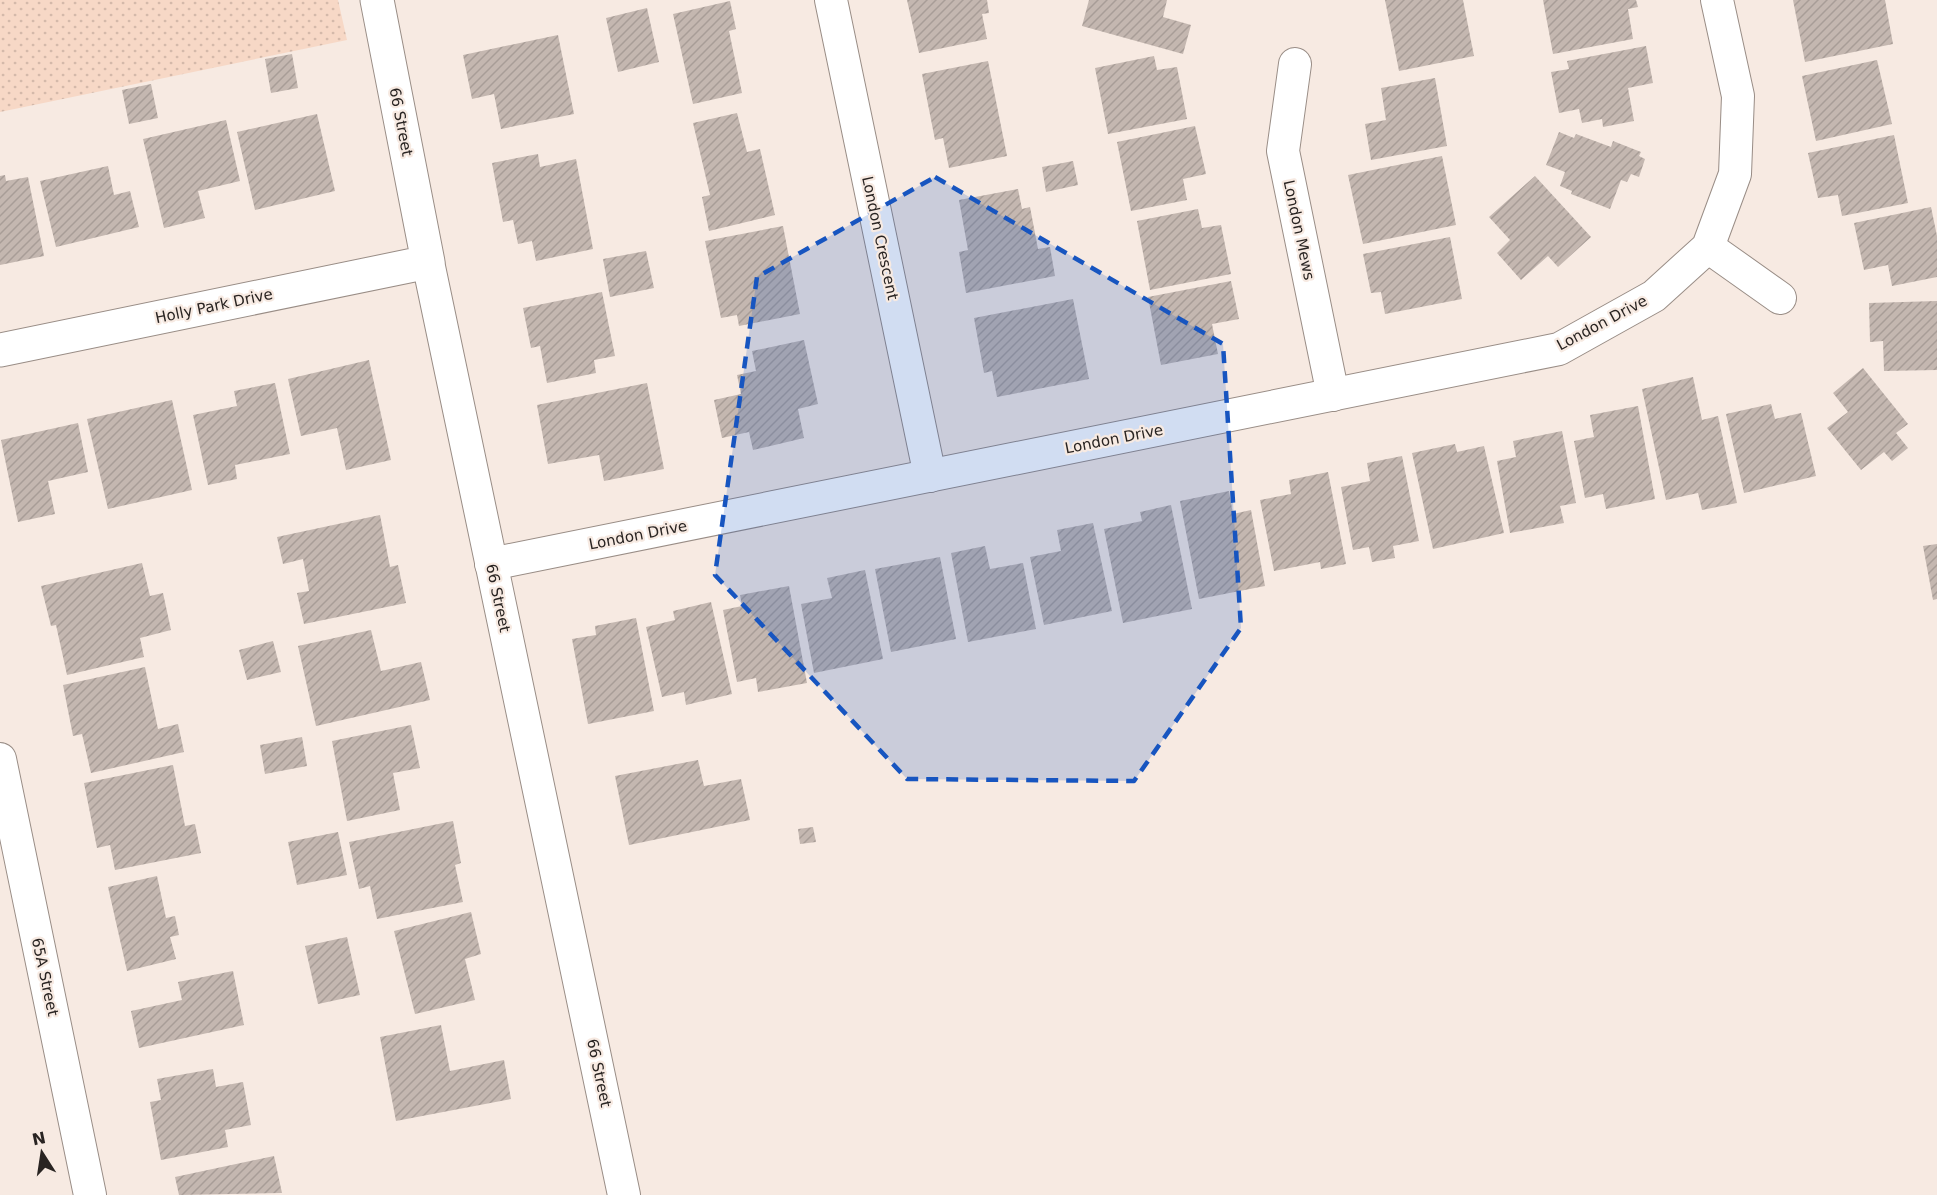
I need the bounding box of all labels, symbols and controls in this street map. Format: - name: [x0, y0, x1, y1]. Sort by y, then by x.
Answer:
- street label: 66 Street: [386, 86, 416, 158]
- street label: London Crescent: [858, 175, 902, 302]
- street label: London Mews: [1280, 178, 1318, 282]
- street label: Holly Park Drive: [154, 285, 274, 327]
- street label: London Drive: [1554, 292, 1650, 354]
- street label: London Drive: [1063, 421, 1165, 457]
- street label: London Drive: [587, 517, 689, 553]
- street label: 66 Street: [482, 562, 514, 634]
- street label: 65A Street: [28, 936, 62, 1018]
- street label: 66 Street: [583, 1037, 615, 1109]
- north arrow: [12, 1123, 72, 1183]
- text: N: [30, 1128, 48, 1150]

